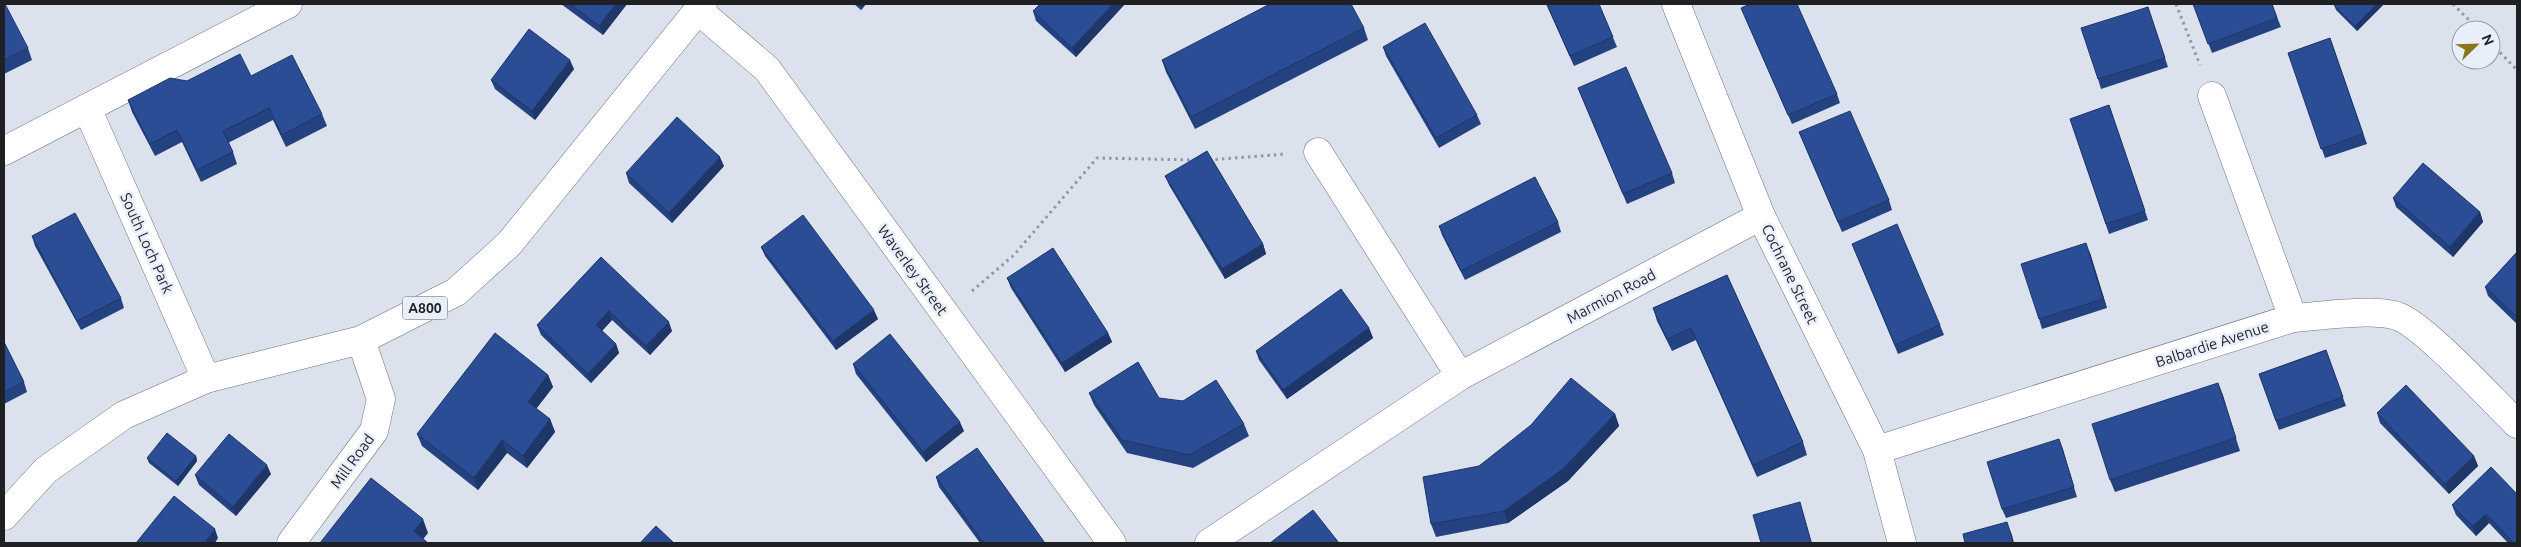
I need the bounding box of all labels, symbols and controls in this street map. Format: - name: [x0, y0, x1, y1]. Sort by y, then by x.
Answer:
- north arrow: [2451, 20, 2501, 70]
- text: N: [2479, 32, 2497, 48]
- street label: South Loch Park: [117, 190, 177, 296]
- street label: Cochrane Street: [1758, 221, 1822, 327]
- street label: Waverley Street: [875, 222, 951, 318]
- street label: Marmion Road: [1564, 265, 1658, 327]
- road number: A800: [402, 296, 448, 320]
- street label: Balbardie Avenue: [2153, 318, 2271, 370]
- street label: Mill Road: [327, 431, 377, 491]

